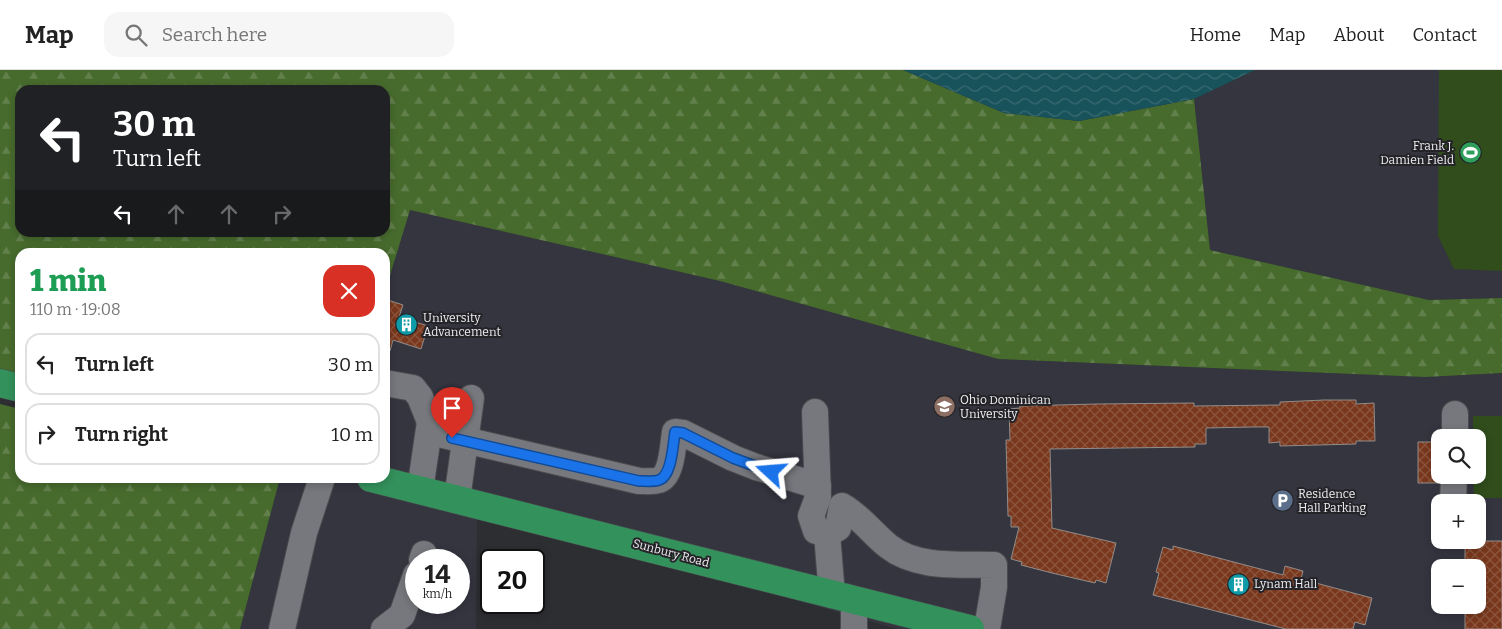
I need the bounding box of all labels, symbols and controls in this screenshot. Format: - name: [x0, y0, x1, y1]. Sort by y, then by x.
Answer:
- search box: [104, 12, 454, 57]
- text: Map: [25, 21, 74, 49]
- icon: search: [122, 21, 150, 49]
- text: Search here: [162, 23, 267, 46]
- text: Home: [1190, 24, 1241, 46]
- text: Map: [1269, 24, 1305, 46]
- text: About: [1333, 24, 1384, 46]
- text: Contact: [1412, 24, 1477, 46]
- text: 30 m: [113, 103, 195, 145]
- icon: left: [30, 105, 95, 170]
- place label: Frank J. Damien Field: [1380, 139, 1454, 167]
- sports icon: Frank J. Damien Field: [1458, 141, 1482, 165]
- text: Turn left: [113, 145, 201, 172]
- icon: left: [109, 200, 137, 228]
- icon: ahead: [162, 200, 190, 228]
- icon: ahead: [215, 200, 243, 228]
- icon: right: [268, 200, 296, 228]
- text: 1 min: [30, 263, 106, 299]
- button: close: [323, 265, 375, 317]
- text: 110 m · 19:08: [30, 300, 121, 319]
- place label: University Advancement: [423, 311, 502, 339]
- building icon: University Advancement: [395, 313, 419, 337]
- icon: left: [32, 350, 60, 378]
- text: Turn left: [75, 353, 154, 376]
- text: 30 m: [328, 353, 373, 376]
- pin: [431, 387, 473, 438]
- place label: Ohio Dominican University: [960, 393, 1051, 421]
- icon: arrive: [438, 394, 466, 422]
- school or university icon: Ohio Dominican University: [932, 395, 956, 419]
- icon: right: [32, 420, 60, 448]
- text: Turn right: [75, 423, 168, 446]
- text: 10 m: [331, 423, 373, 446]
- map controls: [1431, 429, 1486, 614]
- button: search: [1431, 429, 1486, 484]
- position arrow: [744, 445, 796, 497]
- place label: Residence Hall Parking: [1298, 487, 1367, 515]
- parking icon: Residence Hall Parking: [1270, 489, 1294, 513]
- button: +: [1431, 494, 1486, 549]
- street label: Sunbury Road: [631, 536, 711, 570]
- speed limit sign: 20: [480, 549, 545, 614]
- button: −: [1431, 559, 1486, 614]
- text: 14: [424, 560, 451, 590]
- building icon: Lynam Hall: [1226, 572, 1250, 596]
- place label: Lynam Hall: [1254, 577, 1318, 591]
- text: km/h: [423, 587, 452, 601]

